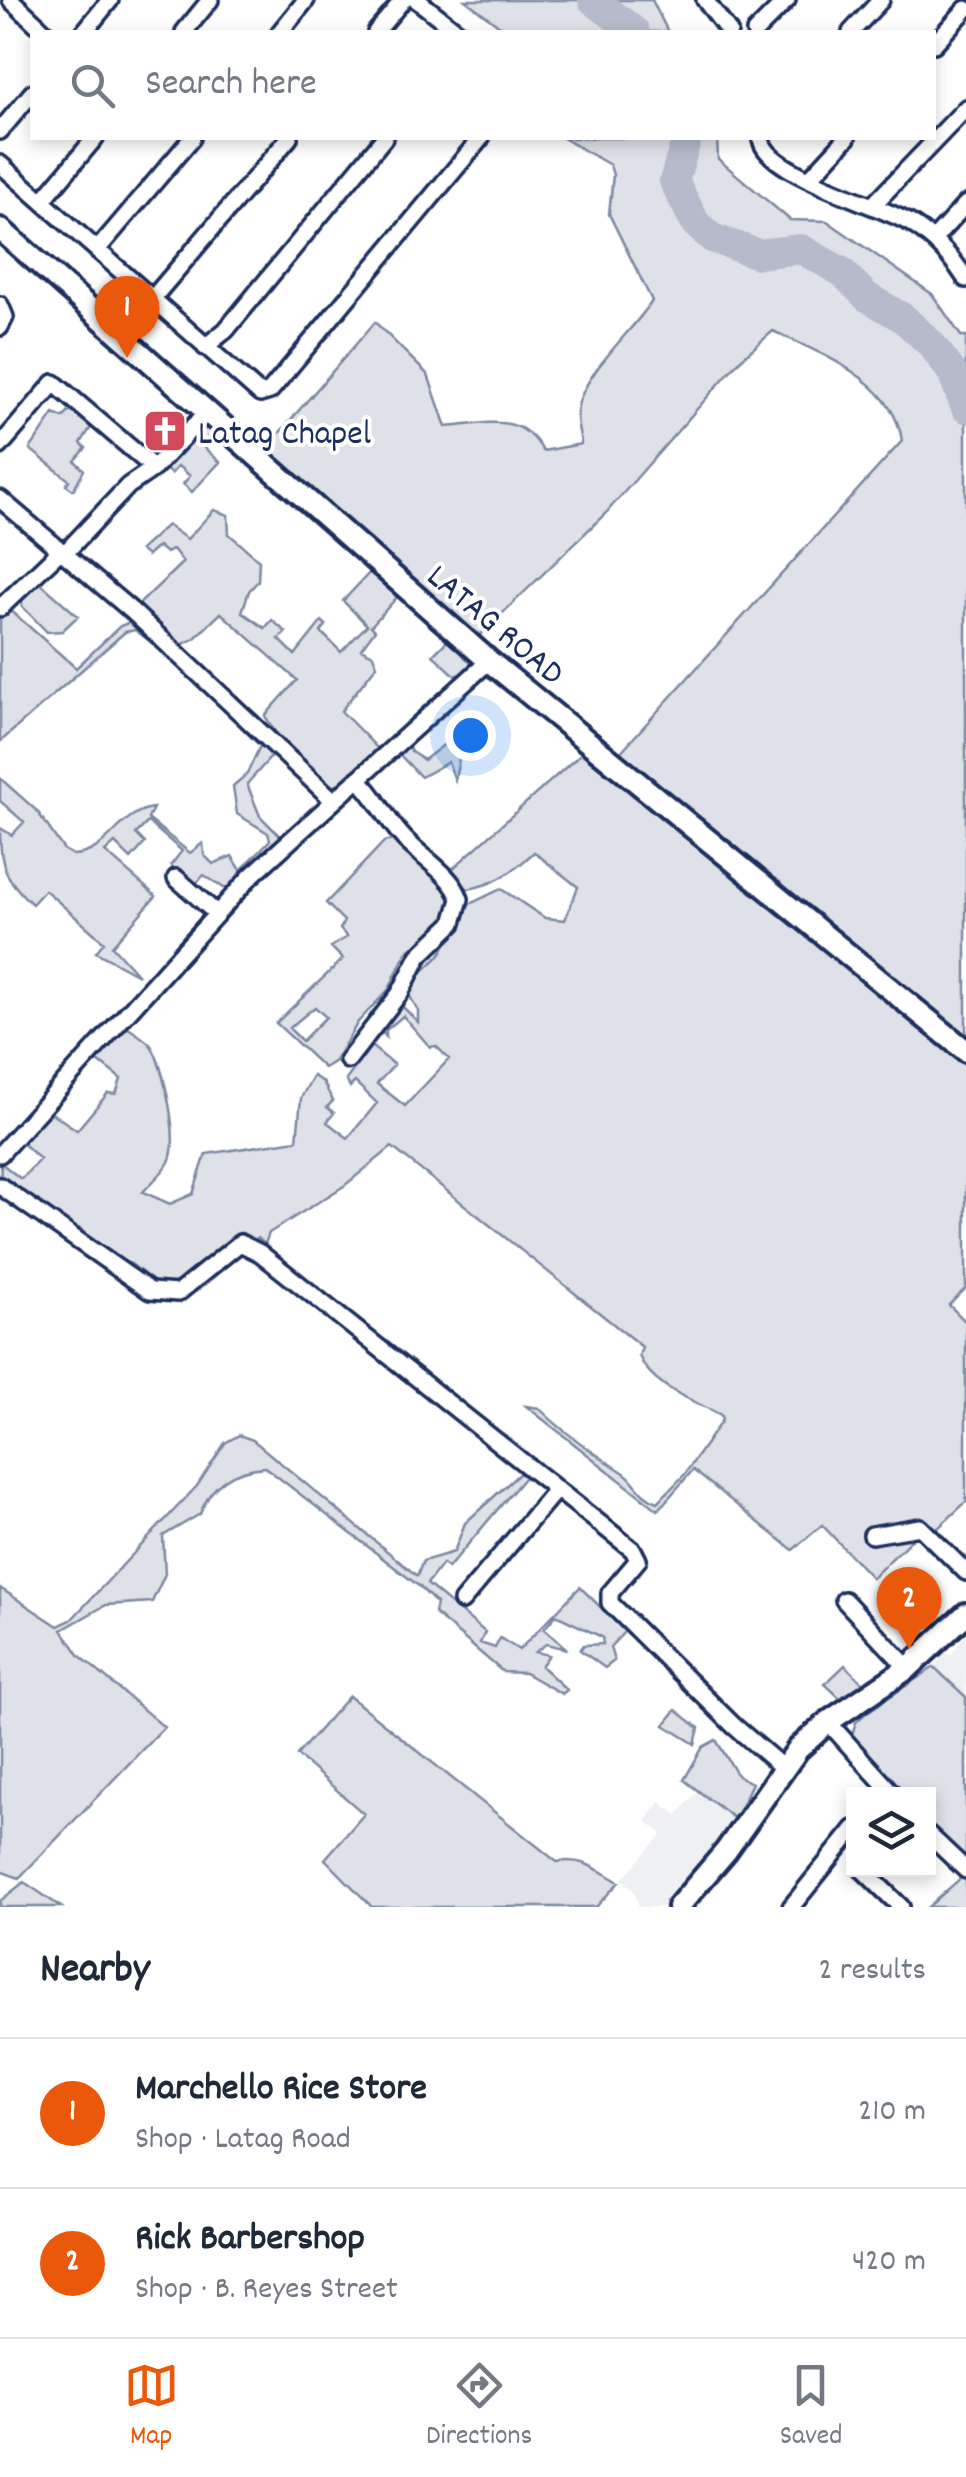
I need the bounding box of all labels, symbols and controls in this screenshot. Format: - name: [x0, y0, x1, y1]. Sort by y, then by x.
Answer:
- search box: [30, 30, 936, 140]
- icon: search: [65, 58, 120, 113]
- text: Search here: [145, 58, 317, 113]
- pin: 1: [94, 276, 160, 358]
- church icon: Latag Chapel: [142, 408, 188, 454]
- place label: Latag Chapel: [198, 411, 371, 461]
- street label: LATAG ROAD: [414, 554, 574, 700]
- your location: [445, 710, 496, 761]
- pin: 2: [876, 1566, 942, 1649]
- map controls: [846, 1787, 936, 1877]
- button: layers: [846, 1787, 936, 1877]
- text: Nearby: [40, 1942, 150, 2002]
- text: 2 results: [819, 1949, 926, 1995]
- text: Marchello Rice Store: [135, 2063, 427, 2118]
- text: 1: [69, 2090, 76, 2136]
- text: 210 m: [858, 2090, 926, 2136]
- text: Shop · Latag Road: [135, 2118, 351, 2164]
- text: Rick Barbershop: [135, 2213, 365, 2268]
- text: 2: [66, 2240, 79, 2286]
- text: 420 m: [852, 2240, 926, 2286]
- text: Shop · B. Reyes Street: [135, 2268, 398, 2314]
- tab: Map: [124, 2358, 179, 2458]
- tab: Directions: [426, 2358, 532, 2458]
- tab: Saved: [780, 2358, 842, 2458]

